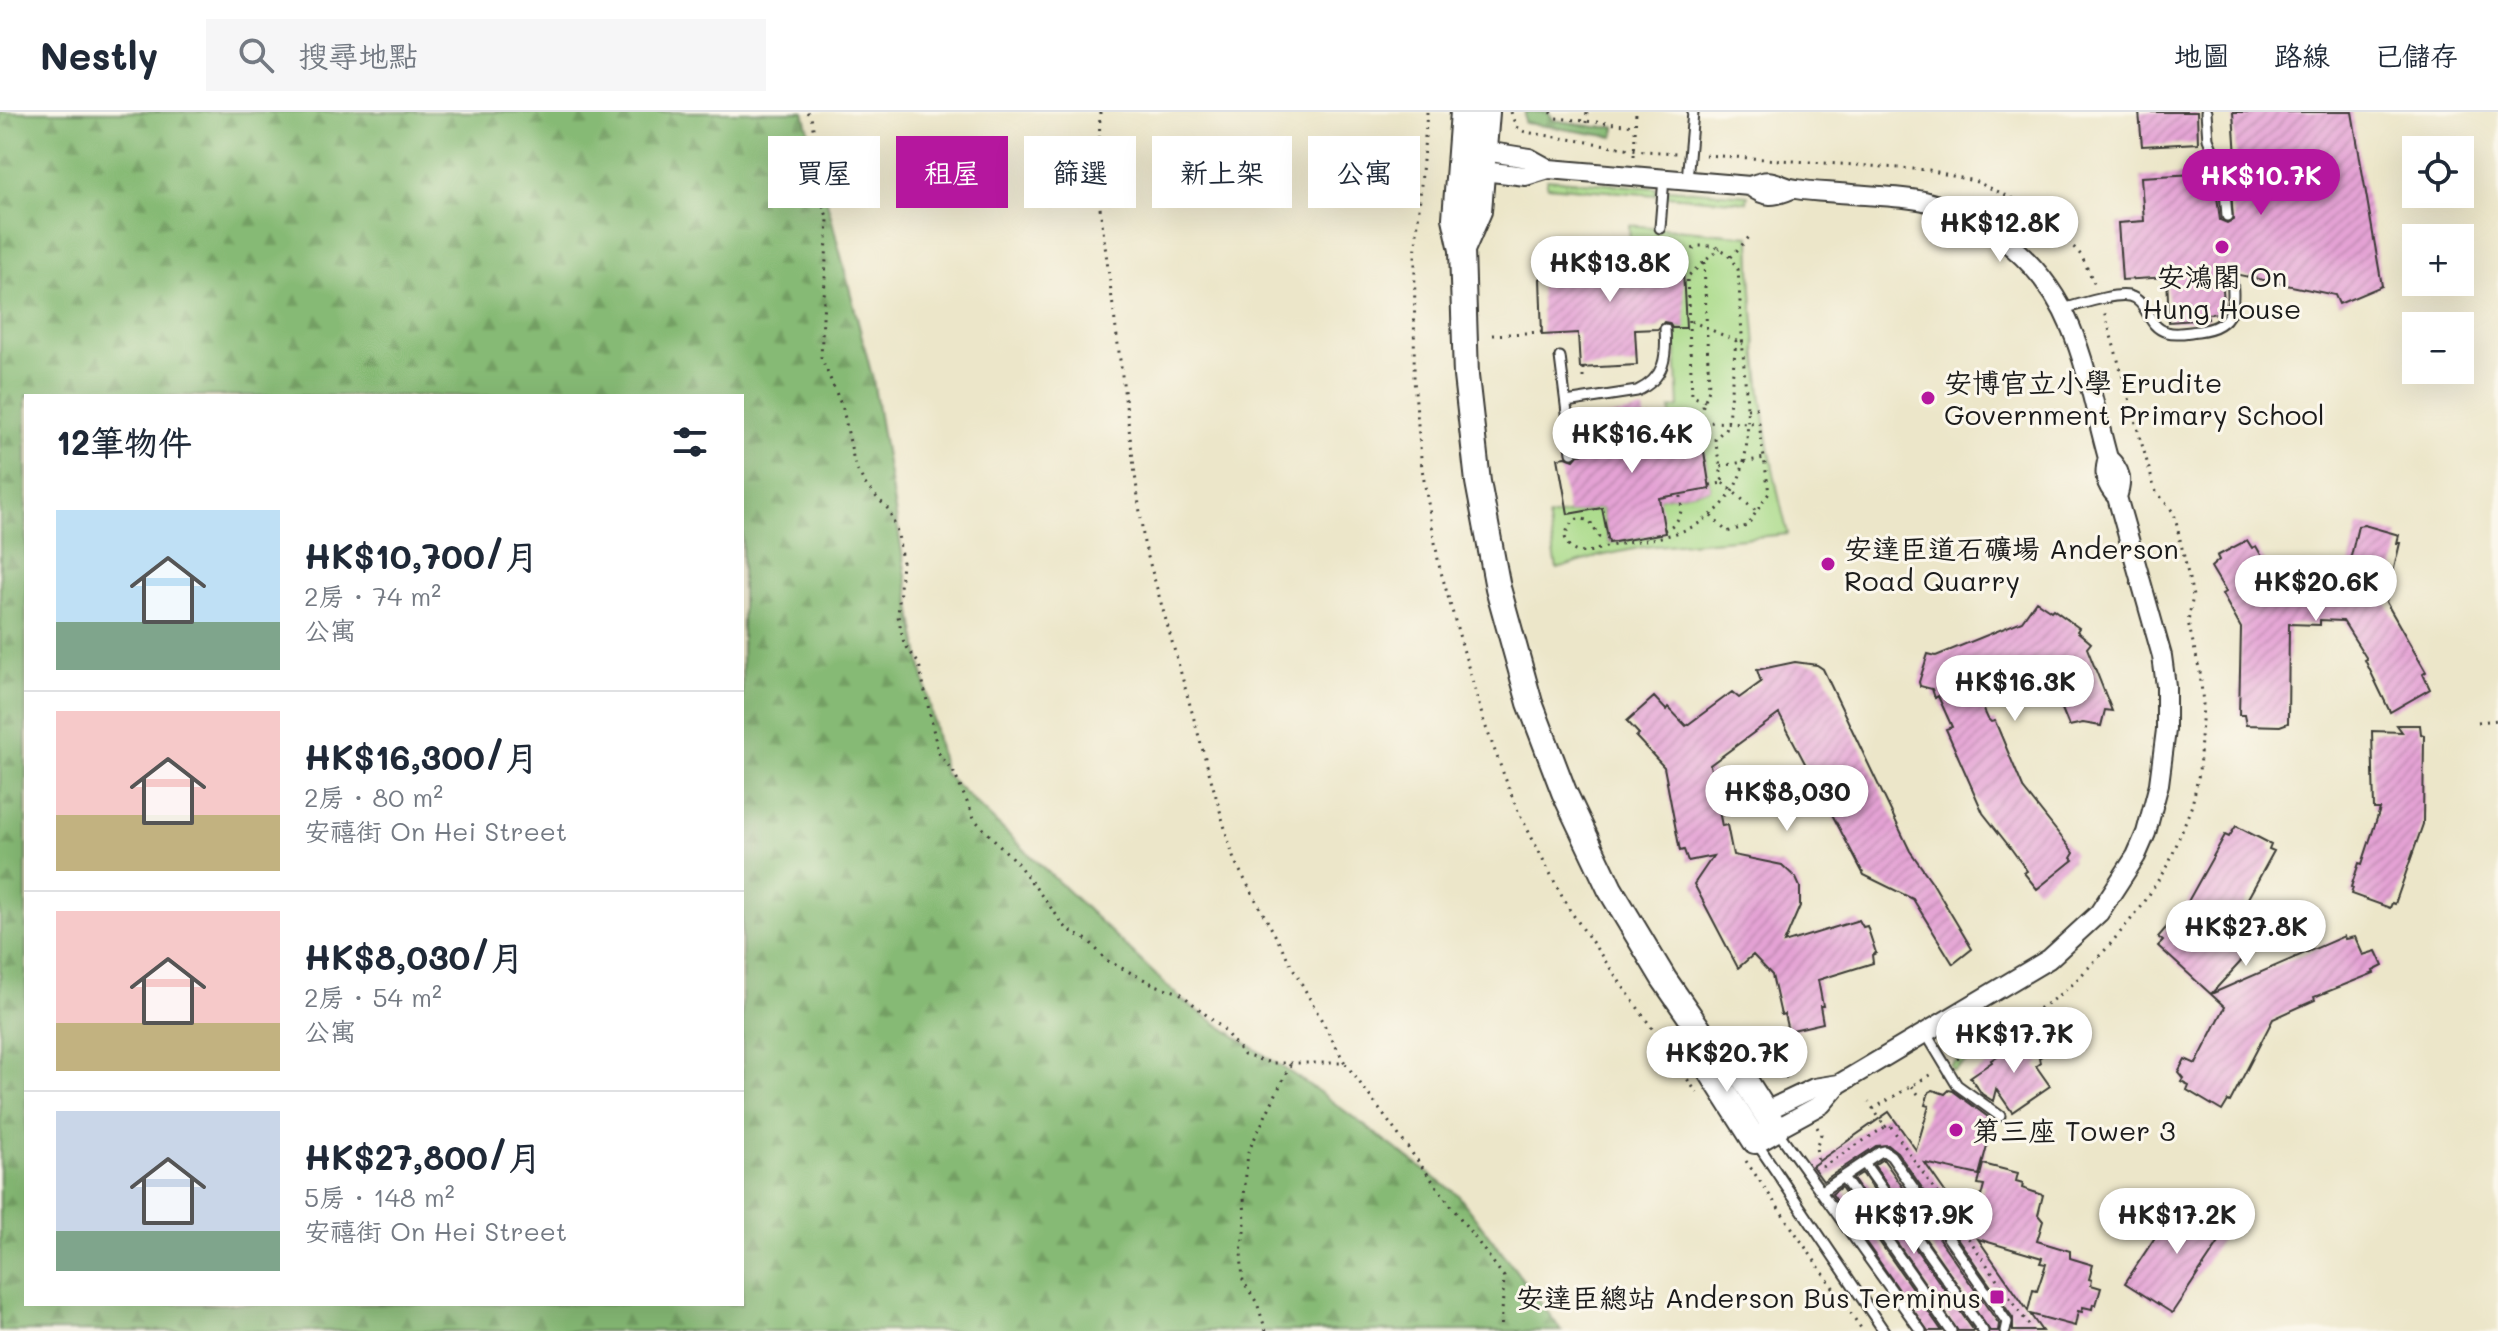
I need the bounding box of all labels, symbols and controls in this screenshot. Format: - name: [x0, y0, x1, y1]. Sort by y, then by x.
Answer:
- search box: [206, 19, 766, 91]
- text: Nestly: [40, 30, 158, 80]
- icon: search: [234, 33, 278, 77]
- text: 搜尋地點: [298, 35, 418, 75]
- text: 地圖: [2174, 37, 2230, 73]
- text: 路線: [2274, 37, 2330, 73]
- text: 已儲存: [2374, 37, 2458, 73]
- chip: 買屋: [768, 136, 880, 208]
- chip: 租屋: [896, 136, 1008, 208]
- chip: 篩選: [1024, 136, 1136, 208]
- chip: 新上架: [1152, 136, 1292, 208]
- chip: 公寓: [1308, 136, 1420, 208]
- map controls: [2402, 136, 2474, 384]
- button: locate: [2402, 136, 2474, 208]
- pin: HK$10.7K: [2178, 149, 2344, 217]
- text: HK$10.7K: [2200, 158, 2322, 192]
- pin: HK$12.8K: [1917, 196, 2083, 264]
- text: HK$12.8K: [1939, 205, 2061, 239]
- button: +: [2402, 224, 2474, 296]
- pin: HK$13.8K: [1527, 236, 1693, 304]
- marker: 安鴻閣 On Hung House: [2213, 238, 2231, 256]
- text: HK$13.8K: [1549, 245, 1671, 279]
- place label: 安鴻閣 On Hung House: [2143, 258, 2301, 326]
- button: −: [2402, 312, 2474, 384]
- place label: 安博官立小學 Erudite Government Primary School: [1944, 364, 2325, 432]
- marker: 安博官立小學 Erudite Government Primary School: [1919, 389, 1937, 407]
- pin: HK$16.4K: [1549, 407, 1715, 475]
- text: HK$16.4K: [1571, 416, 1693, 450]
- text: 12筆物件: [56, 419, 192, 464]
- icon: filters: [668, 420, 712, 464]
- place label: 安達臣道石礦場 Anderson Road Quarry: [1844, 530, 2179, 598]
- text: HK$10,700/月: [304, 533, 539, 578]
- icon: home: [120, 542, 216, 638]
- marker: 安達臣道石礦場 Anderson Road Quarry: [1819, 555, 1837, 573]
- pin: HK$20.6K: [2233, 555, 2399, 623]
- text: HK$20.6K: [2253, 564, 2379, 598]
- text: 2房 · 74 m²: [304, 579, 441, 613]
- text: 公寓: [304, 613, 356, 647]
- pin: HK$16.3K: [1932, 655, 2098, 723]
- text: HK$16.3K: [1954, 664, 2076, 698]
- text: HK$16,300/月: [304, 734, 539, 779]
- icon: home: [120, 743, 216, 839]
- pin: HK$8,030: [1704, 765, 1870, 833]
- text: HK$8,030: [1723, 774, 1851, 808]
- text: 2房 · 80 m²: [304, 780, 443, 814]
- text: 安禧街 On Hei Street: [304, 814, 567, 848]
- pin: HK$27.8K: [2163, 900, 2329, 968]
- text: HK$27.8K: [2184, 909, 2308, 943]
- text: HK$8,030/月: [304, 934, 524, 979]
- icon: home: [120, 943, 216, 1039]
- text: 2房 · 54 m²: [304, 980, 442, 1014]
- pin: HK$17.7K: [1931, 1007, 2097, 1075]
- text: 公寓: [304, 1014, 356, 1048]
- text: HK$17.7K: [1954, 1016, 2074, 1050]
- pin: HK$20.7K: [1644, 1026, 1810, 1094]
- text: HK$20.7K: [1665, 1035, 1789, 1069]
- place label: 第三座 Tower 3: [1972, 1112, 2176, 1148]
- marker: 第三座 Tower 3: [1947, 1121, 1965, 1139]
- text: HK$27,800/月: [304, 1134, 542, 1179]
- icon: home: [120, 1143, 216, 1239]
- text: 5房 · 148 m²: [304, 1180, 455, 1214]
- pin: HK$17.9K: [1831, 1188, 1997, 1256]
- pin: HK$17.2K: [2094, 1188, 2260, 1256]
- text: HK$17.9K: [1854, 1197, 1974, 1231]
- text: HK$17.2K: [2117, 1197, 2237, 1231]
- text: 安禧街 On Hei Street: [304, 1214, 567, 1248]
- place label: 安達臣總站 Anderson Bus Terminus: [1516, 1279, 1981, 1315]
- marker: 安達臣總站 Anderson Bus Terminus: [1988, 1288, 2006, 1306]

